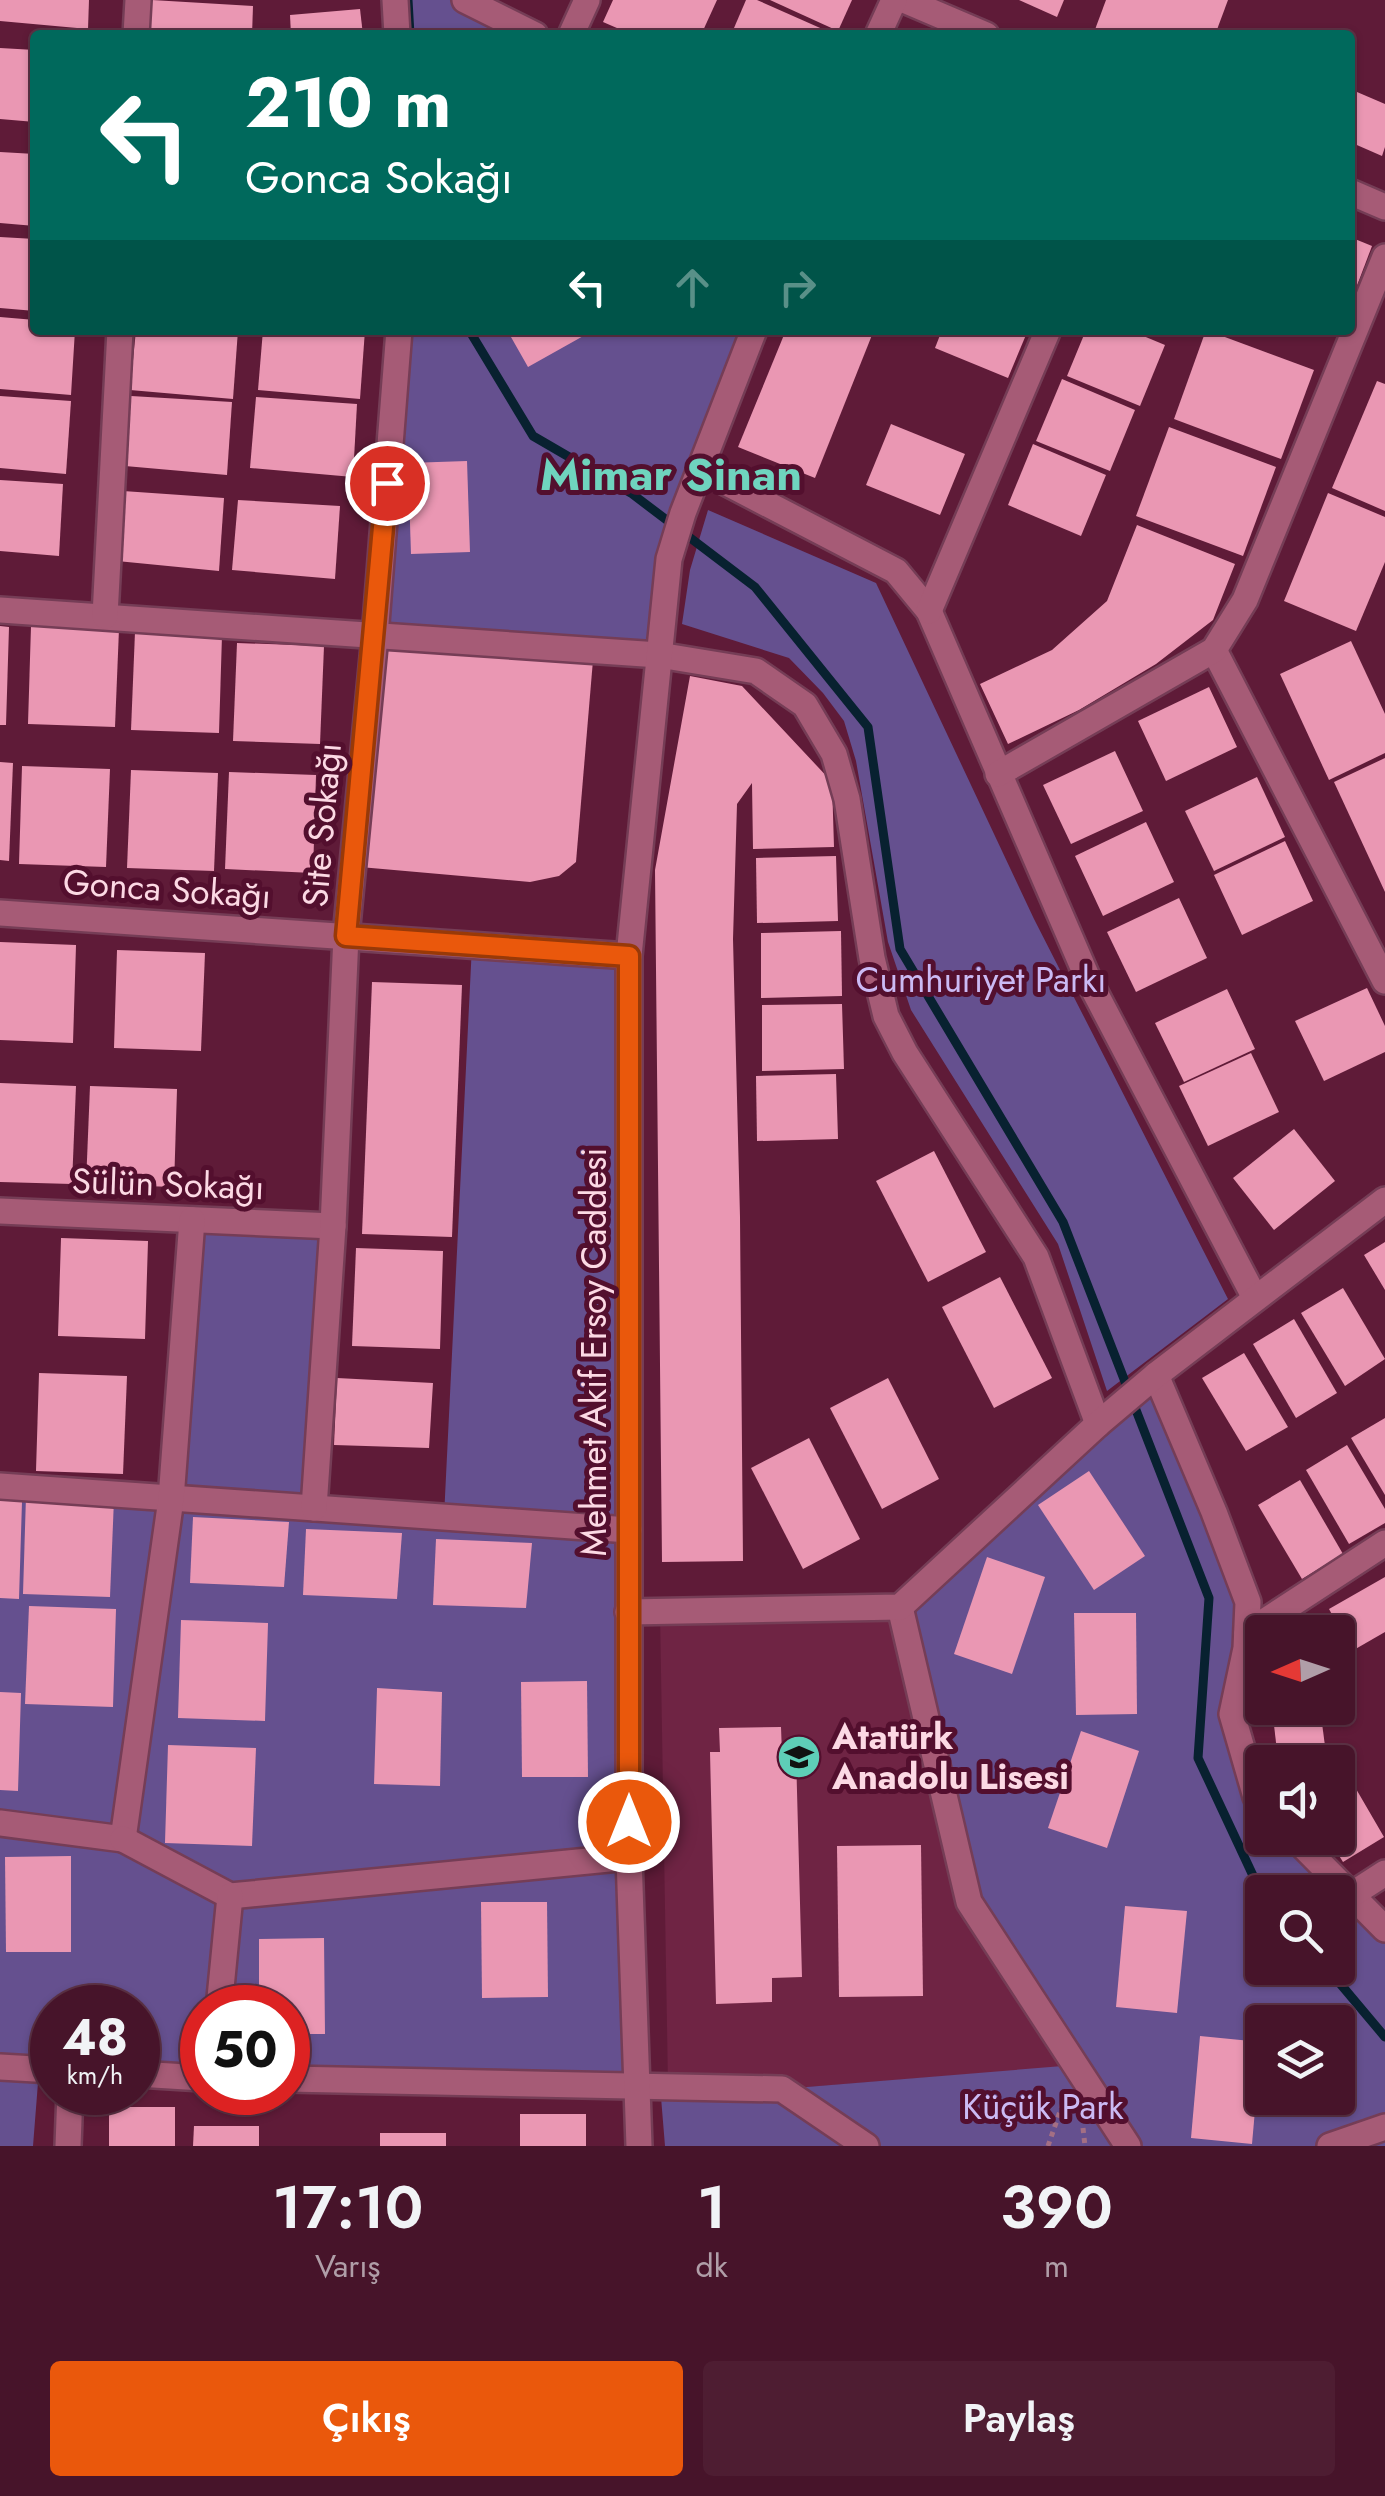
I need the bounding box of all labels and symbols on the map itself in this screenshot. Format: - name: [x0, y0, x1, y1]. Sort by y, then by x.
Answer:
- pin: [345, 441, 430, 526]
- district label: Mimar Sinan: [540, 442, 802, 507]
- street label: Site Sokağı: [290, 741, 354, 909]
- street label: Gonca Sokağı: [61, 857, 273, 921]
- park label: Cumhuriyet Parkı: [856, 955, 1106, 1005]
- street label: Mehmet Akif Ersoy Caddesi: [569, 1148, 619, 1556]
- street label: Sülün Sokağı: [71, 1156, 265, 1212]
- north arrow: [1245, 1615, 1355, 1725]
- place label: Atatürk Anadolu Lisesi: [831, 1712, 1069, 1802]
- school or university icon: Atatürk Anadolu Lisesi: [776, 1734, 822, 1780]
- position arrow: [577, 1770, 681, 1874]
- speed limit sign: 50: [180, 1985, 310, 2115]
- park label: Küçük Park: [962, 2082, 1124, 2132]

